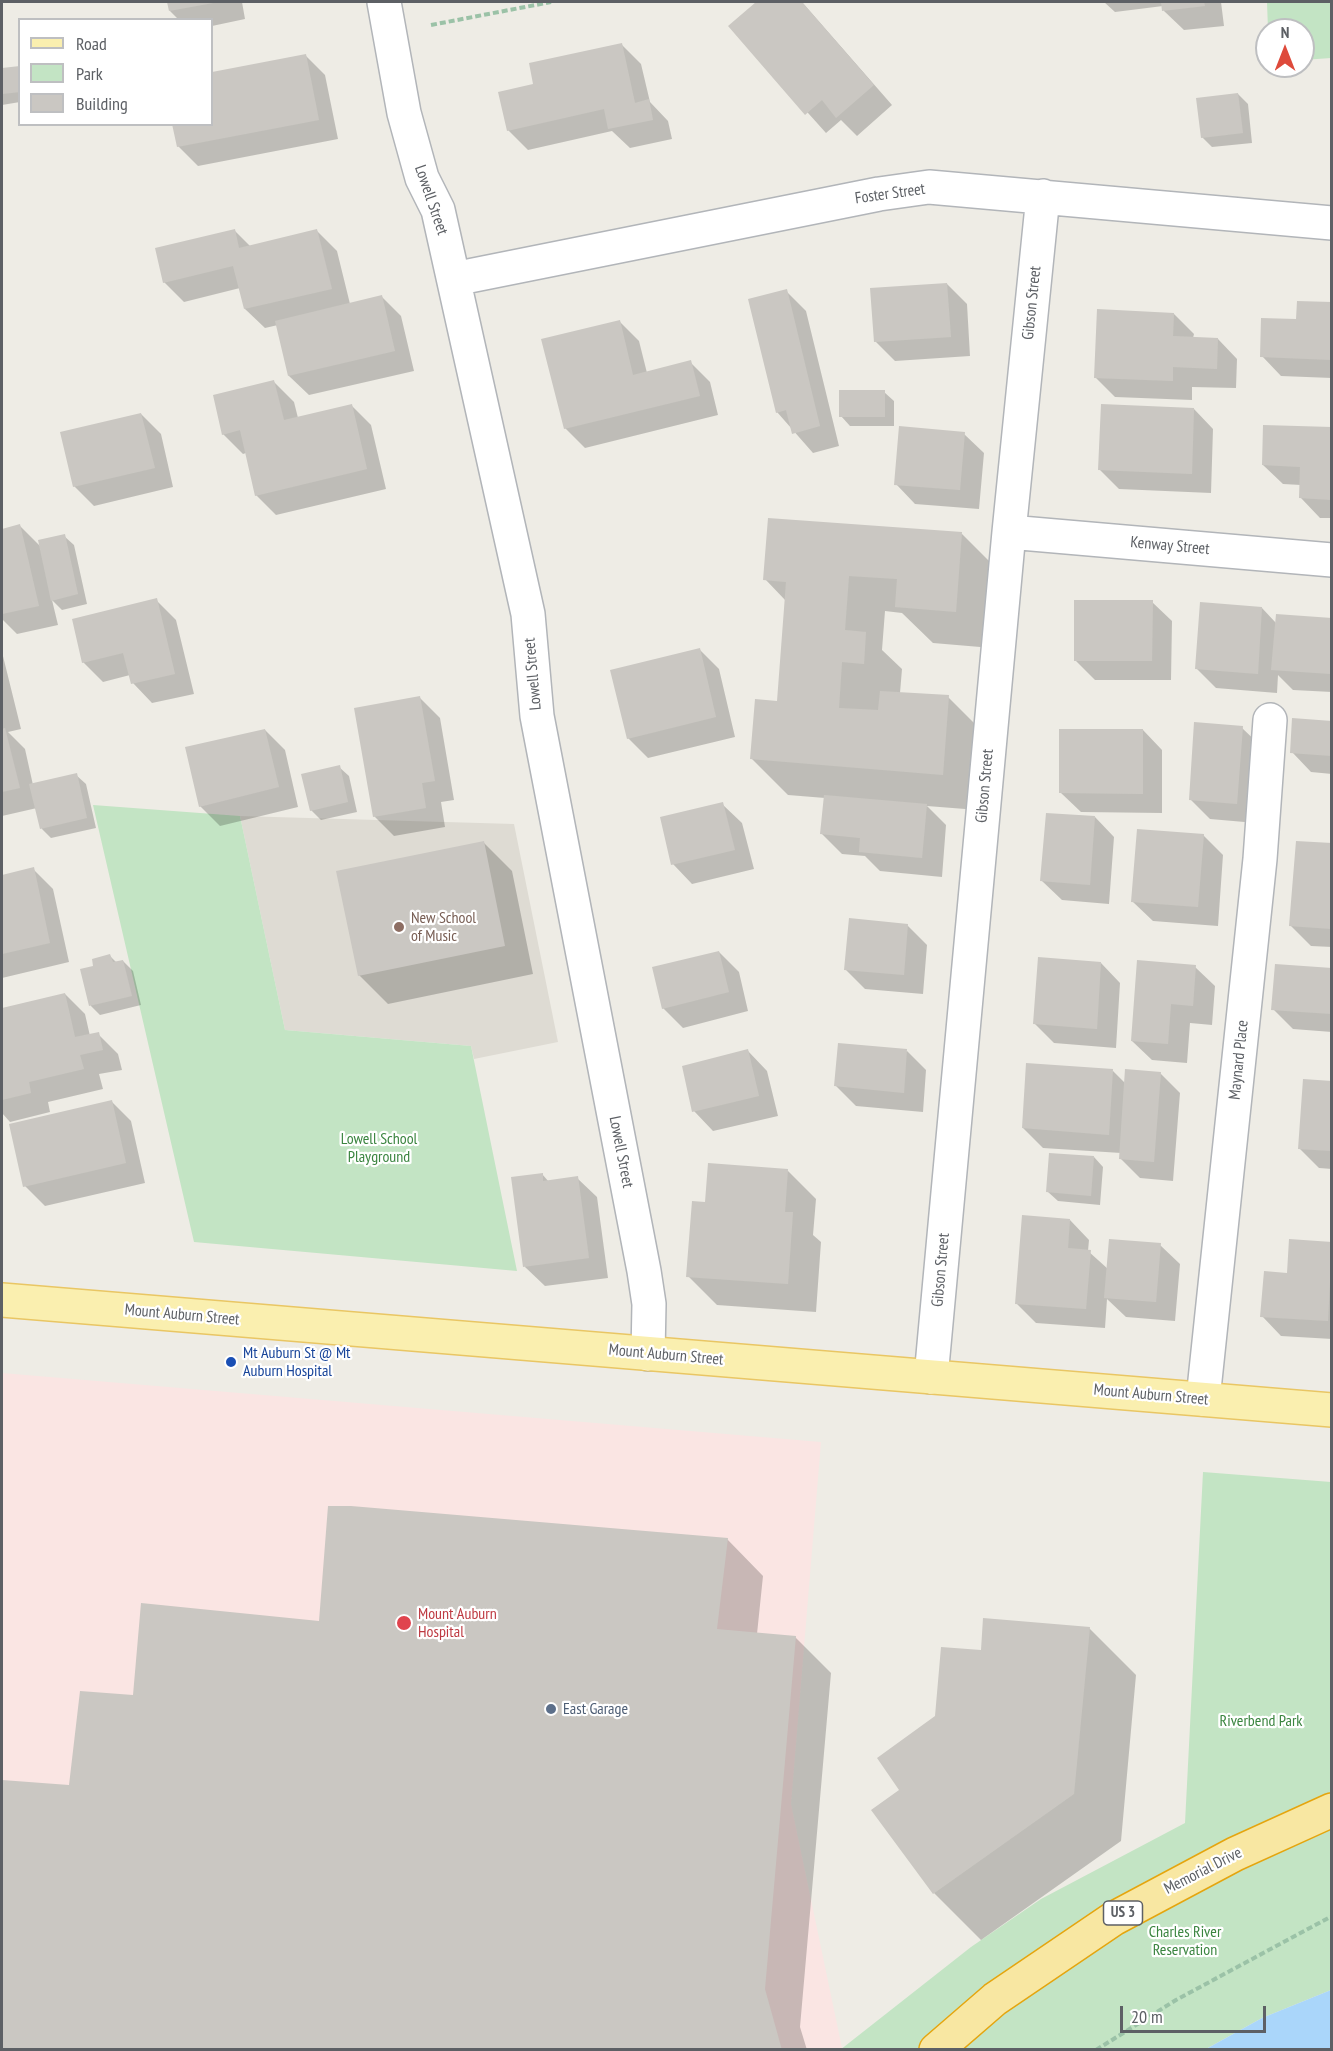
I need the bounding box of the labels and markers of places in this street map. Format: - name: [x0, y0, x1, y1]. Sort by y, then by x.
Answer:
- place label: New School of Music: [411, 908, 476, 946]
- marker: New School of Music: [392, 920, 406, 934]
- place label: Mt Auburn St @ Mt Auburn Hospital: [243, 1343, 351, 1381]
- marker: Mt Auburn St @ Mt Auburn Hospital: [224, 1355, 238, 1369]
- place label: Mount Auburn Hospital: [418, 1604, 497, 1642]
- marker: Mount Auburn Hospital: [395, 1614, 413, 1632]
- place label: East Garage: [563, 1699, 628, 1719]
- marker: East Garage: [544, 1702, 558, 1716]

